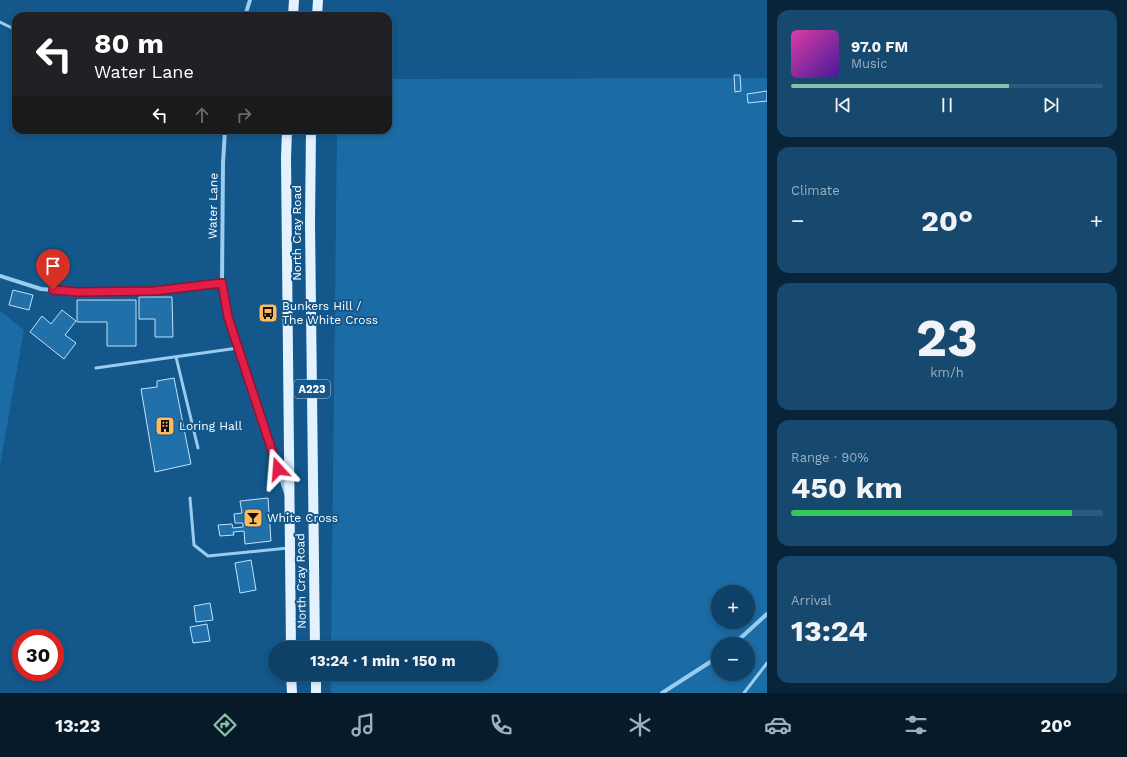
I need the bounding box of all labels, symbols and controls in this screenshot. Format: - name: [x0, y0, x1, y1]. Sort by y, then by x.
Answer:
- text: 80 m: [94, 27, 164, 60]
- icon: left: [28, 28, 80, 80]
- text: 97.0 FM: [851, 38, 908, 56]
- text: Music: [851, 56, 888, 71]
- text: Water Lane: [94, 61, 194, 82]
- icon: previous: [832, 94, 854, 116]
- icon: pause: [936, 94, 958, 116]
- icon: next: [1040, 94, 1062, 116]
- icon: left: [149, 104, 171, 126]
- icon: ahead: [191, 104, 213, 126]
- icon: right: [233, 104, 255, 126]
- street label: Water Lane: [205, 173, 221, 239]
- text: Climate: [791, 183, 840, 198]
- street label: North Cray Road: [290, 185, 304, 281]
- text: 20°: [921, 203, 973, 238]
- text: −: [791, 208, 804, 233]
- text: +: [1090, 208, 1103, 233]
- pin: [36, 249, 70, 290]
- icon: arrive: [42, 255, 64, 277]
- place label: Bunkers Hill / The White Cross: [282, 299, 378, 327]
- bus stop icon: Bunkers Hill / The White Cross: [257, 302, 279, 324]
- text: 23: [916, 308, 978, 369]
- text: km/h: [930, 365, 964, 380]
- road number: A223: [294, 380, 330, 398]
- building icon: Loring Hall: [154, 415, 176, 437]
- place label: Loring Hall: [179, 419, 242, 433]
- position arrow: [257, 448, 299, 490]
- text: Range · 90%: [791, 450, 869, 465]
- text: 450 km: [791, 470, 903, 505]
- bar icon: White Cross: [242, 507, 264, 529]
- place label: White Cross: [267, 511, 338, 525]
- street label: North Cray Road: [293, 533, 309, 629]
- map controls: [711, 585, 755, 681]
- button: +: [711, 585, 755, 629]
- text: Arrival: [791, 593, 832, 608]
- text: 13:24: [791, 613, 868, 648]
- speed limit sign: 30: [12, 629, 64, 681]
- button: −: [711, 637, 755, 681]
- text: 13:24 · 1 min · 150 m: [310, 652, 456, 670]
- icon: directions: [211, 711, 239, 739]
- icon: music: [349, 711, 377, 739]
- icon: phone: [487, 711, 515, 739]
- icon: climate: [626, 711, 654, 739]
- icon: car: [764, 711, 792, 739]
- icon: filters: [902, 711, 930, 739]
- text: 13:23: [55, 715, 100, 736]
- text: 20°: [1041, 715, 1072, 736]

